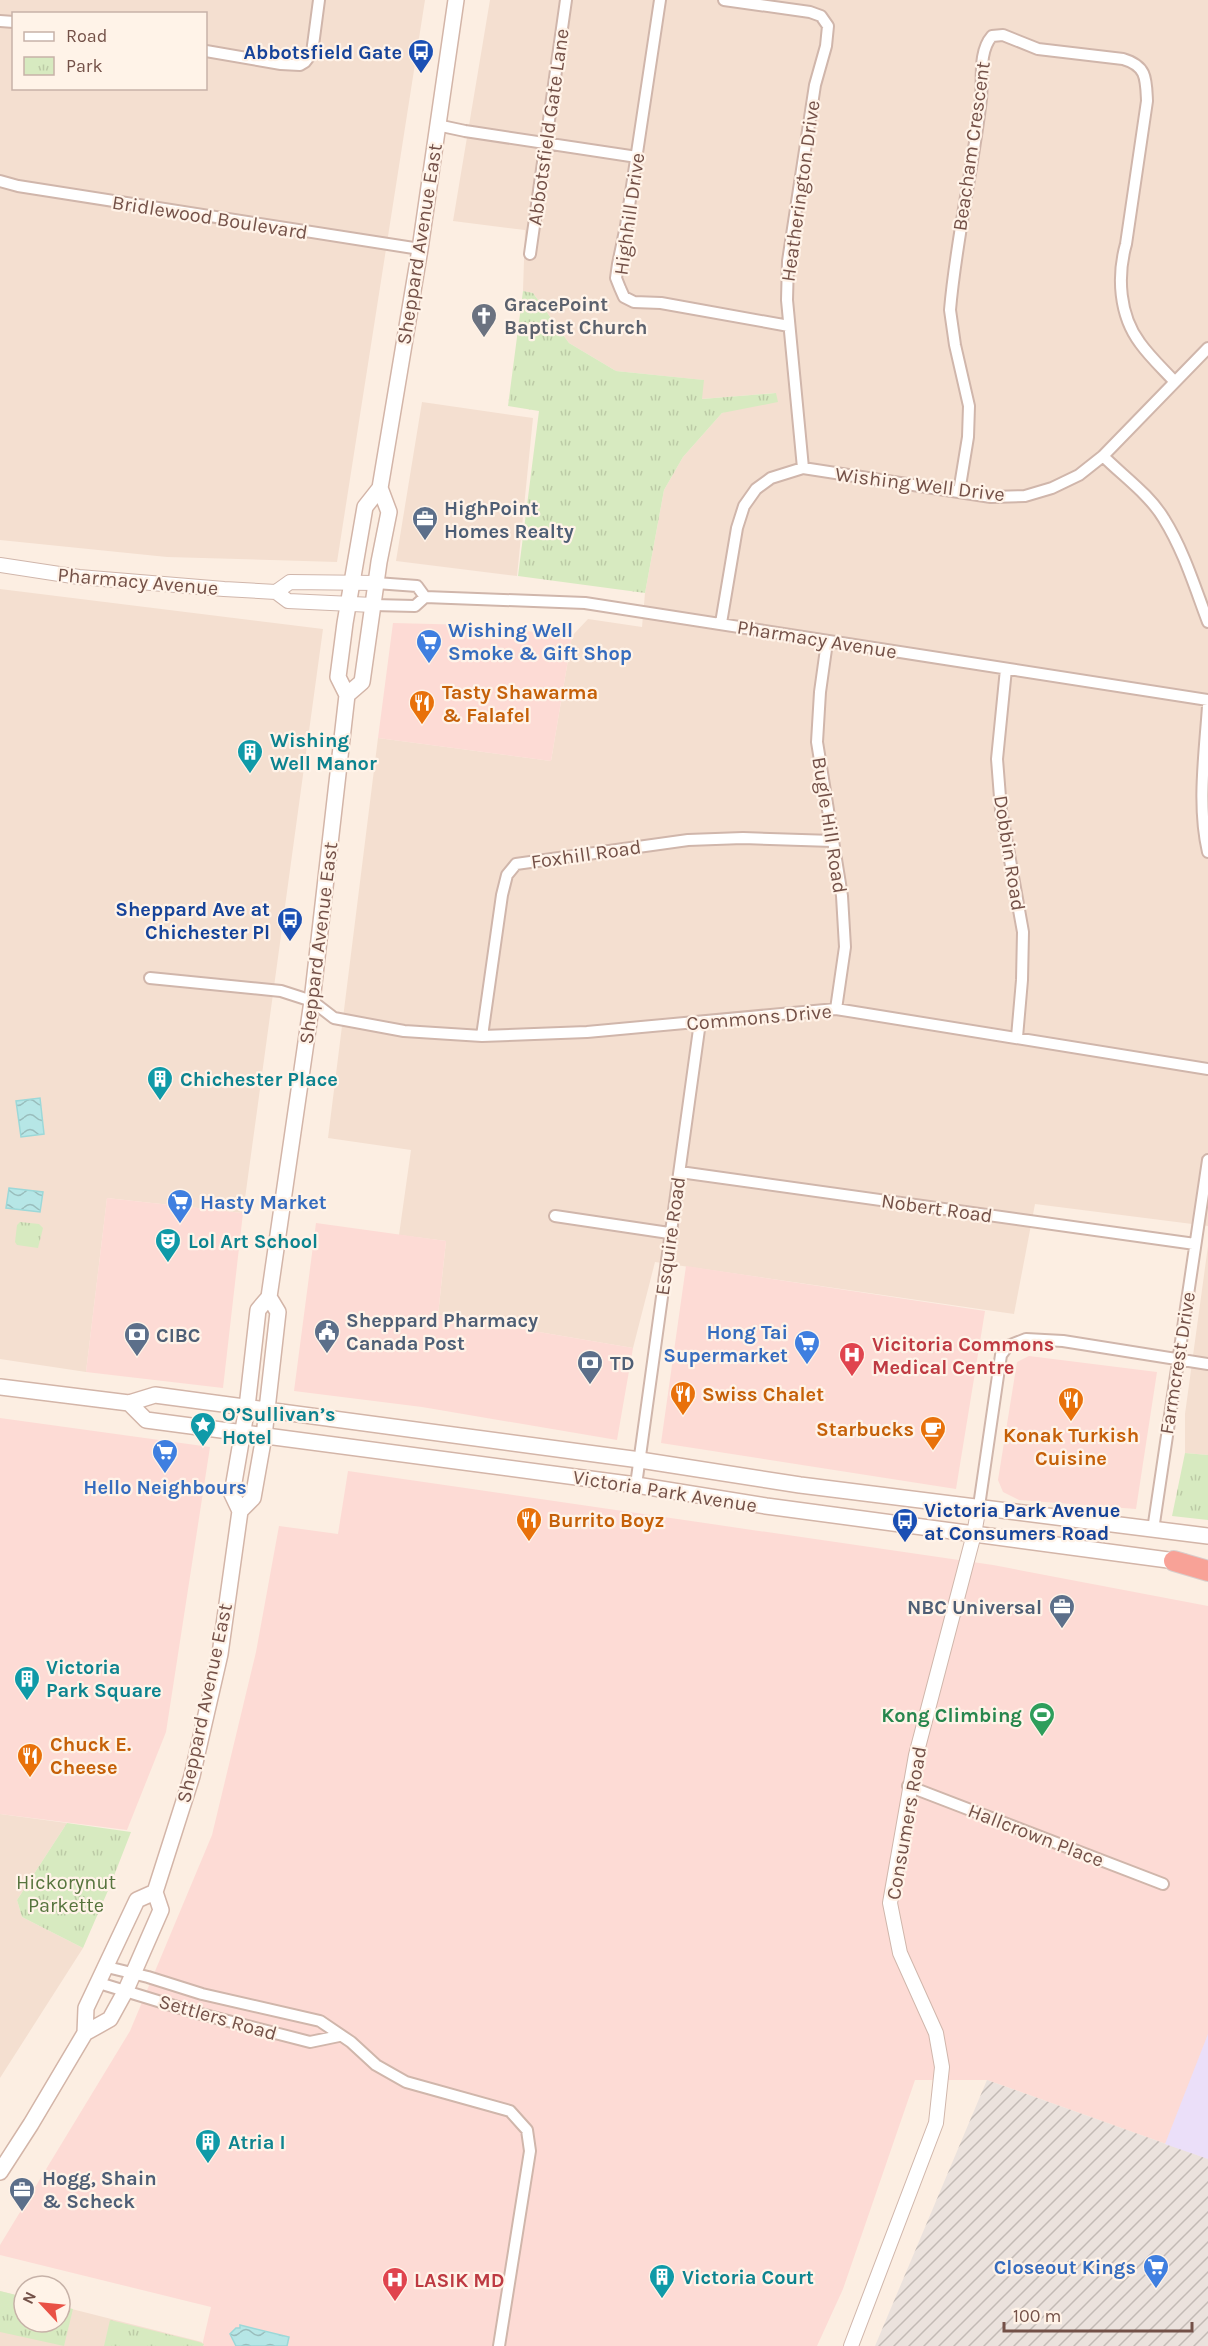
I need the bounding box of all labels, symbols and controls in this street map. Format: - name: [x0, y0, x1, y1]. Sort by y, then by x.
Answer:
- legend: [12, 12, 207, 90]
- text: Road: [66, 25, 107, 47]
- street label: Abbotsfield Gate Lane: [523, 27, 574, 227]
- bus stop icon: Abbotsfield Gate: [406, 37, 436, 75]
- place label: Abbotsfield Gate: [243, 41, 402, 64]
- text: Park: [66, 55, 103, 77]
- street label: Beacham Crescent: [948, 59, 995, 232]
- street label: Heatherington Drive: [776, 99, 825, 283]
- street label: Sheppard Avenue East: [392, 141, 447, 346]
- street label: Highhill Drive: [610, 151, 649, 277]
- street label: Bridlewood Boulevard: [110, 191, 309, 244]
- place label: GracePoint Baptist Church: [504, 293, 647, 339]
- church icon: GracePoint Baptist Church: [469, 301, 499, 339]
- street label: Wishing Well Drive: [834, 463, 1006, 506]
- place label: HighPoint Homes Realty: [444, 497, 574, 543]
- office icon: HighPoint Homes Realty: [410, 504, 440, 542]
- street label: Pharmacy Avenue: [57, 563, 219, 600]
- street label: Pharmacy Avenue: [735, 616, 898, 663]
- place label: Wishing Well Smoke & Gift Shop: [448, 619, 632, 665]
- supermarket icon: Wishing Well Smoke & Gift Shop: [414, 627, 444, 665]
- place label: Tasty Shawarma & Falafel: [442, 681, 598, 727]
- restaurant icon: Tasty Shawarma & Falafel: [407, 688, 437, 726]
- place label: Wishing Well Manor: [270, 729, 377, 775]
- building icon: Wishing Well Manor: [235, 737, 265, 775]
- street label: Bugle Hill Road: [807, 755, 852, 895]
- street label: Dobbin Road: [989, 794, 1030, 912]
- street label: Foxhill Road: [529, 835, 643, 874]
- street label: Sheppard Avenue East: [295, 840, 342, 1045]
- place label: Sheppard Ave at Chichester Pl: [115, 898, 270, 944]
- bus stop icon: Sheppard Ave at Chichester Pl: [275, 905, 305, 943]
- street label: Commons Drive: [686, 1000, 833, 1035]
- building icon: Chichester Place: [145, 1064, 175, 1102]
- place label: Chichester Place: [180, 1068, 338, 1091]
- street label: Esquire Road: [651, 1175, 690, 1297]
- supermarket icon: Hasty Market: [165, 1187, 195, 1225]
- street label: Nobert Road: [880, 1189, 994, 1228]
- place label: Hasty Market: [200, 1191, 327, 1214]
- theatre icon: Lol Art School: [153, 1226, 183, 1264]
- place label: Lol Art School: [188, 1230, 318, 1253]
- street label: Farmcrest Drive: [1155, 1290, 1200, 1436]
- place label: Sheppard Pharmacy Canada Post: [346, 1309, 538, 1355]
- public building icon: Sheppard Pharmacy Canada Post: [312, 1317, 342, 1355]
- bank icon: CIBC: [122, 1320, 152, 1358]
- place label: Hong Tai Supermarket: [663, 1321, 788, 1367]
- place label: CIBC: [156, 1324, 200, 1347]
- supermarket icon: Hong Tai Supermarket: [792, 1328, 822, 1366]
- place label: Vicitoria Commons Medical Centre: [872, 1333, 1054, 1379]
- hospital icon: Vicitoria Commons Medical Centre: [837, 1340, 867, 1378]
- bank icon: TD: [575, 1348, 605, 1386]
- place label: TD: [610, 1352, 634, 1375]
- restaurant icon: Swiss Chalet: [668, 1379, 698, 1417]
- place label: Swiss Chalet: [702, 1383, 824, 1406]
- restaurant icon: Konak Turkish Cuisine: [1056, 1385, 1086, 1423]
- place label: O’Sullivan’s Hotel: [222, 1403, 336, 1449]
- place icon: O’Sullivan’s Hotel: [188, 1410, 218, 1448]
- cafe icon: Starbucks: [918, 1414, 948, 1452]
- place label: Starbucks: [816, 1418, 914, 1441]
- place label: Konak Turkish Cuisine: [1003, 1424, 1139, 1470]
- supermarket icon: Hello Neighbours: [150, 1437, 180, 1475]
- street label: Victoria Park Avenue: [571, 1466, 759, 1517]
- place label: Hello Neighbours: [83, 1476, 247, 1499]
- place label: Victoria Park Avenue at Consumers Road: [924, 1499, 1120, 1545]
- restaurant icon: Burrito Boyz: [514, 1505, 544, 1543]
- bus stop icon: Victoria Park Avenue at Consumers Road: [890, 1506, 920, 1544]
- place label: Burrito Boyz: [548, 1509, 664, 1532]
- office icon: NBC Universal: [1047, 1592, 1077, 1630]
- place label: NBC Universal: [907, 1596, 1042, 1619]
- street label: Sheppard Avenue East: [172, 1601, 237, 1805]
- place label: Victoria Park Square: [46, 1656, 162, 1702]
- building icon: Victoria Park Square: [12, 1664, 42, 1702]
- sports icon: Kong Climbing: [1027, 1700, 1057, 1738]
- place label: Kong Climbing: [881, 1704, 1022, 1727]
- place label: Chuck E. Cheese: [50, 1733, 131, 1779]
- restaurant icon: Chuck E. Cheese: [15, 1741, 45, 1779]
- street label: Consumers Road: [882, 1745, 931, 1902]
- street label: Hallcrown Place: [965, 1799, 1107, 1872]
- park label: Hickorynut Parkette: [16, 1871, 117, 1917]
- street label: Settlers Road: [156, 1990, 280, 2045]
- building icon: Atria I: [193, 2127, 223, 2165]
- place label: Atria I: [228, 2131, 286, 2154]
- place label: Hogg, Shain & Scheck: [42, 2167, 157, 2213]
- office icon: Hogg, Shain & Scheck: [7, 2175, 37, 2213]
- supermarket icon: Closeout Kings: [1141, 2252, 1171, 2290]
- place label: Closeout Kings: [994, 2256, 1136, 2279]
- building icon: Victoria Court: [647, 2262, 677, 2300]
- hospital icon: LASIK MD: [380, 2265, 410, 2303]
- place label: Victoria Court: [682, 2266, 814, 2289]
- place label: LASIK MD: [414, 2269, 505, 2292]
- north arrow: [12, 2274, 72, 2334]
- text: N: [18, 2288, 40, 2307]
- scale bar: [1004, 2295, 1192, 2333]
- text: 100 m: [1013, 2305, 1061, 2327]

